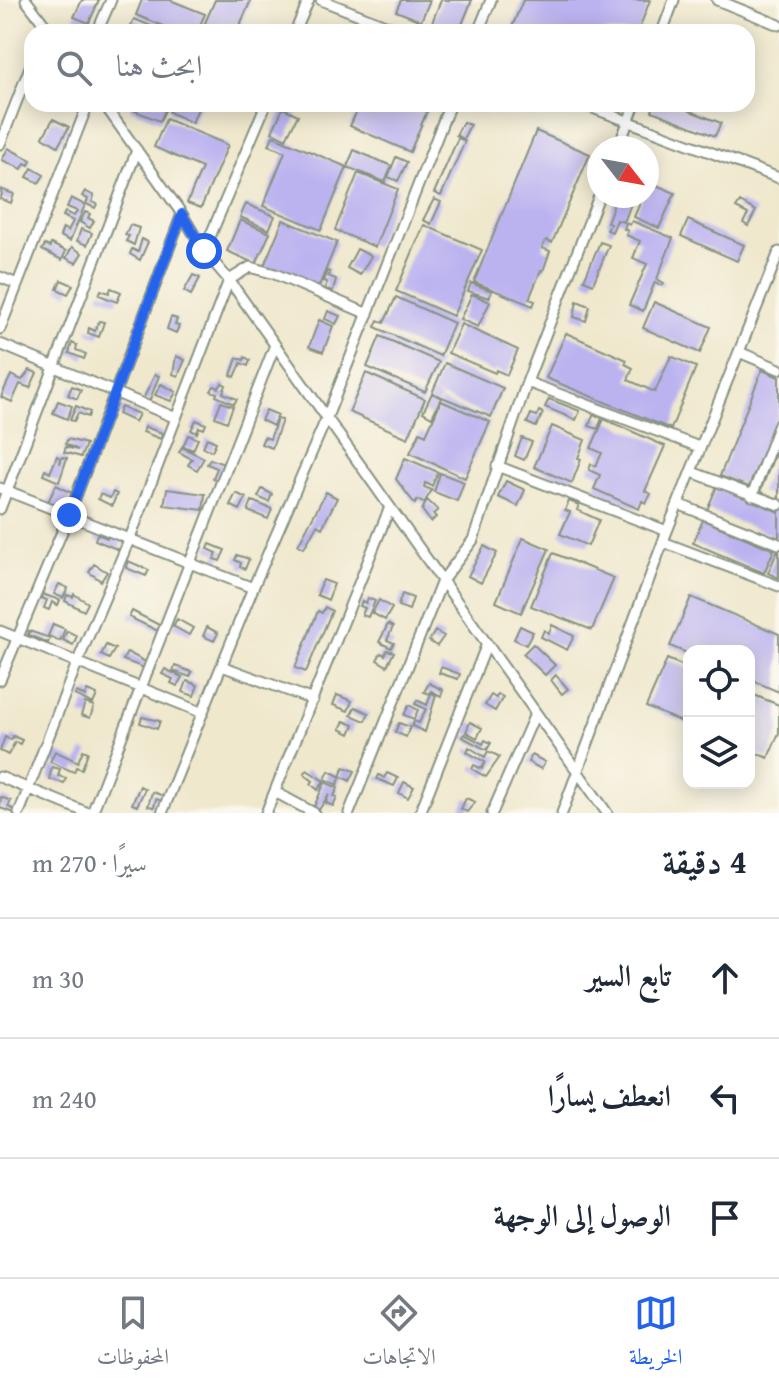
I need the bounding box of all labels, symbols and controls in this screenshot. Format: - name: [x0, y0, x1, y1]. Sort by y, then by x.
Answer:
- search box: [24, 24, 755, 112]
- text: ابحث هنا: [116, 43, 203, 87]
- icon: search: [52, 46, 96, 90]
- north arrow: [587, 136, 659, 208]
- route start: [186, 233, 222, 269]
- route end: [51, 497, 87, 533]
- map controls: [683, 645, 755, 789]
- button: locate: [683, 645, 755, 717]
- button: layers: [683, 717, 755, 789]
- text: 4 دقيقة: [663, 836, 747, 885]
- text: سيرًا · 270 m: [32, 843, 147, 882]
- text: تابع السير: [586, 953, 671, 997]
- icon: ahead: [703, 956, 747, 1000]
- text: 30 m: [32, 959, 84, 998]
- text: انعطف يسارًا: [548, 1073, 671, 1117]
- icon: left: [703, 1076, 747, 1120]
- text: 240 m: [32, 1079, 97, 1118]
- text: الوصول إلى الوجهة: [493, 1193, 671, 1237]
- icon: arrive: [703, 1196, 747, 1240]
- tab: المحفوظات: [97, 1291, 169, 1378]
- tab: الاتجاهات: [362, 1291, 436, 1378]
- tab: الخريطة: [629, 1291, 682, 1378]

